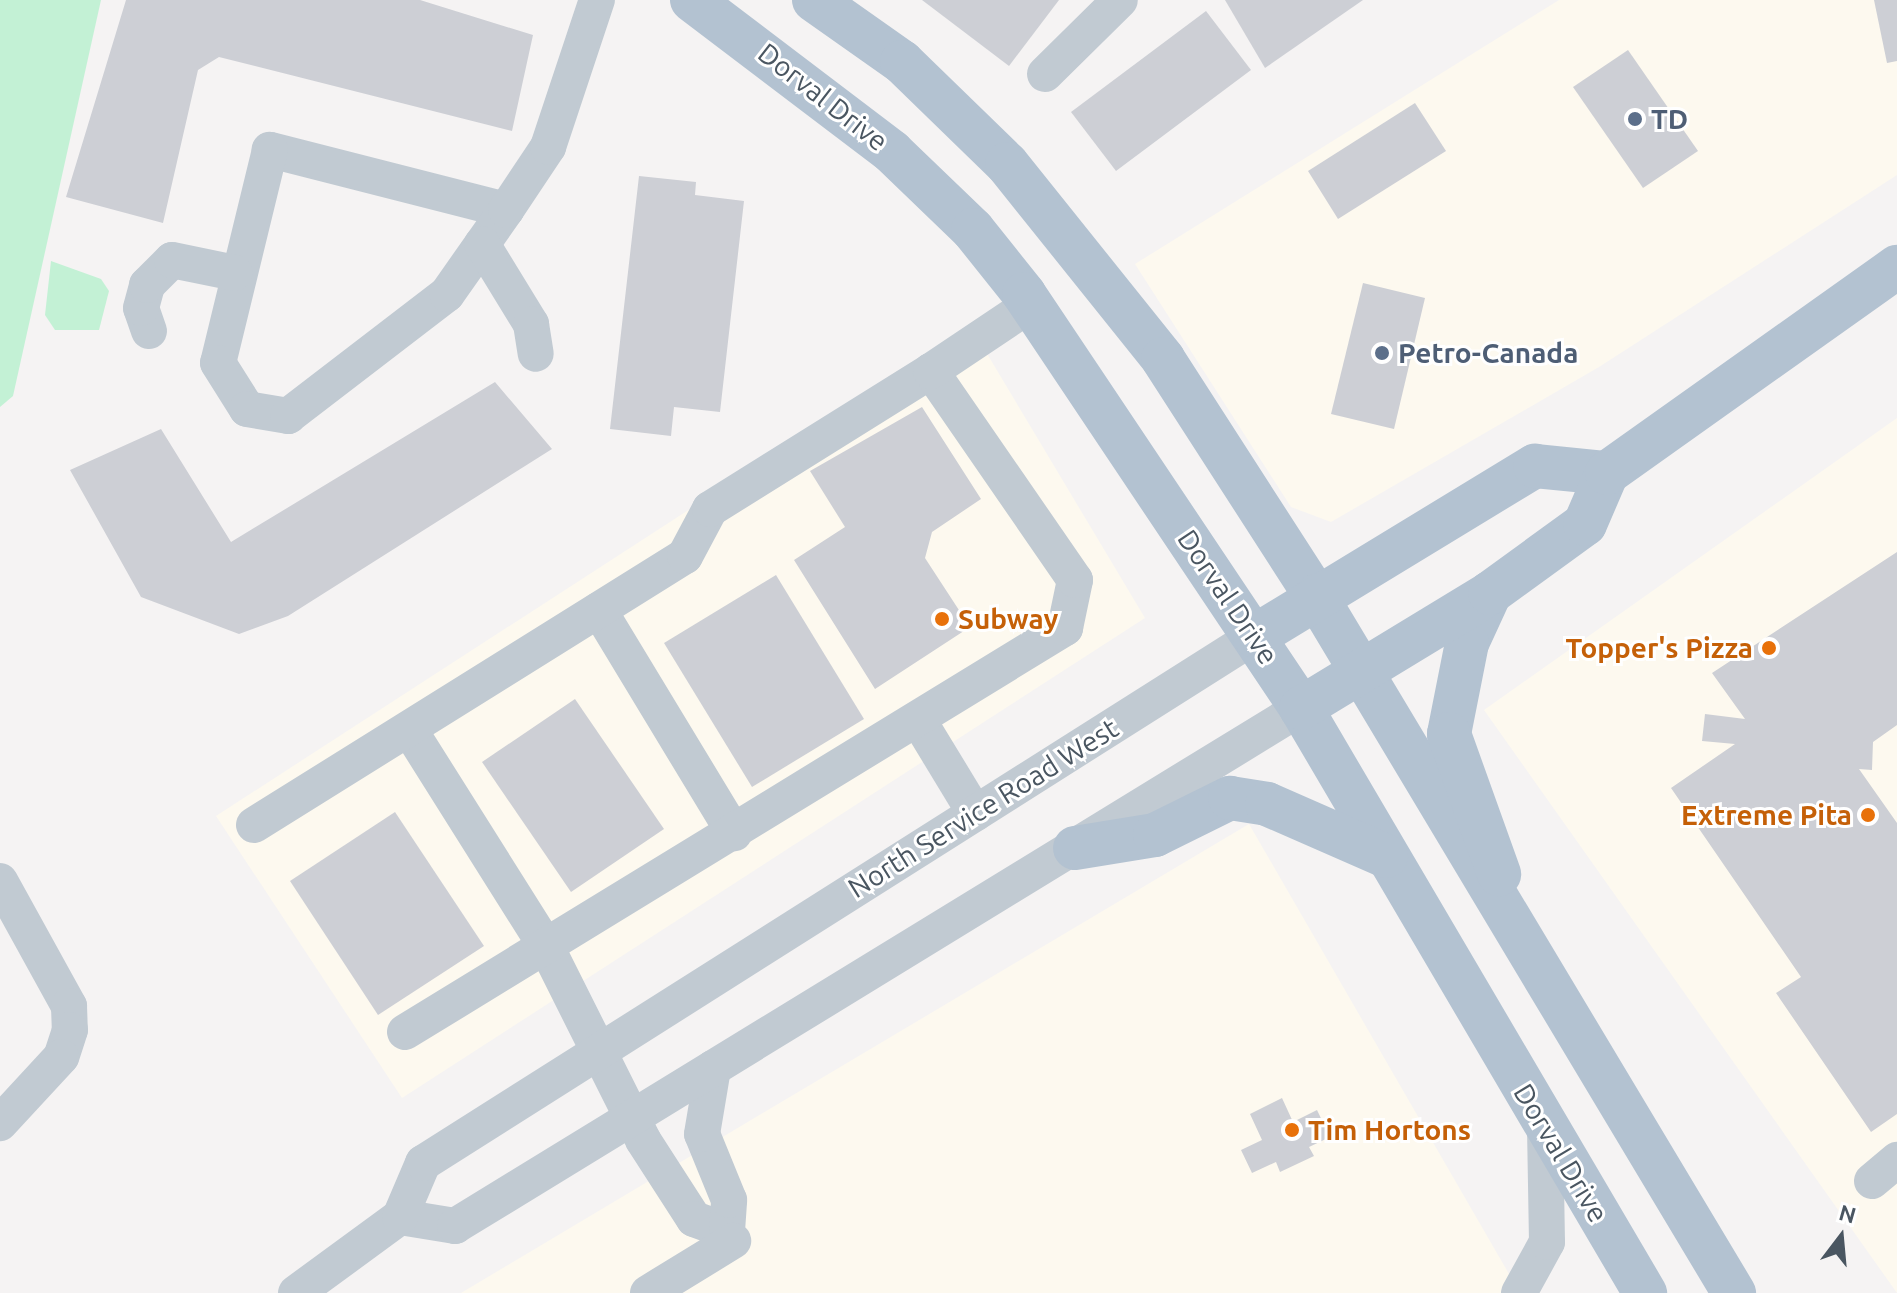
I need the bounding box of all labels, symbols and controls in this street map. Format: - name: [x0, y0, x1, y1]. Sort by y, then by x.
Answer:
- street label: Dorval Drive: [751, 36, 895, 158]
- place label: TD: [1651, 102, 1688, 136]
- marker: TD: [1626, 110, 1644, 128]
- place label: Petro-Canada: [1398, 336, 1578, 370]
- marker: Petro-Canada: [1373, 344, 1391, 362]
- street label: Dorval Drive: [1171, 523, 1285, 671]
- place label: Subway: [958, 602, 1058, 636]
- marker: Subway: [933, 610, 951, 628]
- place label: Topper's Pizza: [1566, 631, 1753, 665]
- marker: Topper's Pizza: [1760, 639, 1778, 657]
- street label: North Service Road West: [842, 711, 1124, 905]
- place label: Extreme Pita: [1681, 798, 1852, 832]
- marker: Extreme Pita: [1859, 806, 1877, 824]
- street label: Dorval Drive: [1507, 1078, 1615, 1228]
- place label: Tim Hortons: [1308, 1113, 1471, 1147]
- marker: Tim Hortons: [1283, 1121, 1301, 1139]
- north arrow: [1801, 1197, 1881, 1277]
- text: N: [1836, 1199, 1859, 1228]

